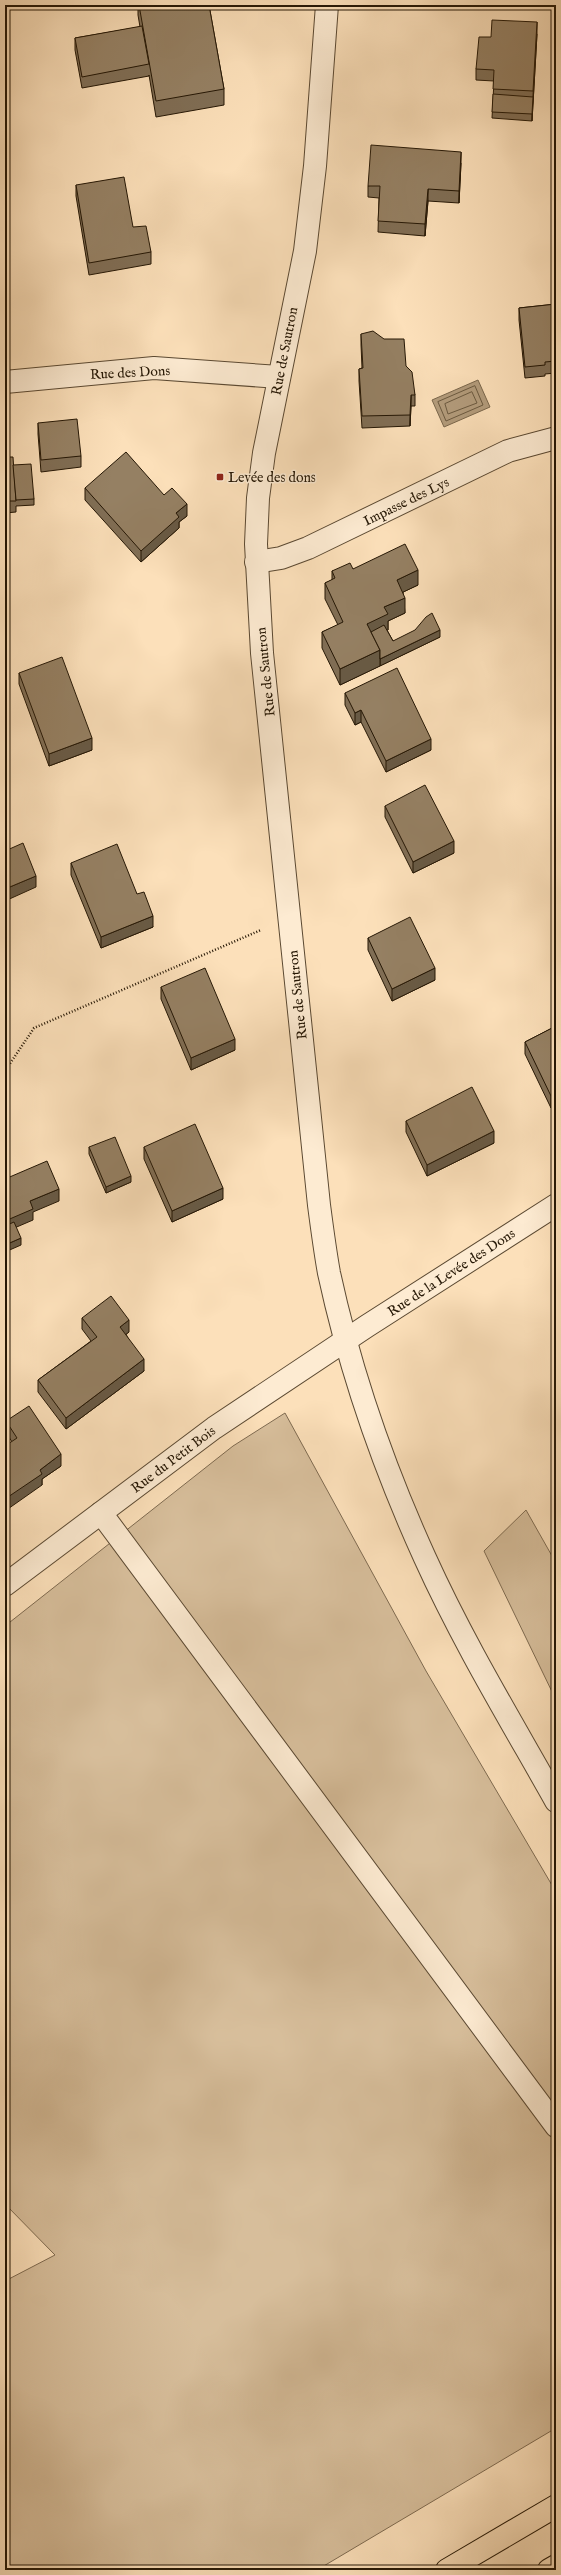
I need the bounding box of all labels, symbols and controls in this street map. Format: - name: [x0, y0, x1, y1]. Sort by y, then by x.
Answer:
- street label: Rue de Sautron: [268, 305, 302, 397]
- street label: Rue des Dons: [89, 362, 171, 384]
- place label: Levée des dons: [228, 469, 316, 487]
- marker: Levée des dons: [215, 472, 225, 482]
- street label: Impasse des Lys: [361, 473, 452, 530]
- street label: Rue de Sautron: [252, 626, 280, 717]
- street label: Rue de Sautron: [284, 949, 312, 1040]
- street label: Rue de la Levée des Dons: [384, 1225, 519, 1321]
- street label: Rue du Petit Bois: [128, 1422, 220, 1497]

